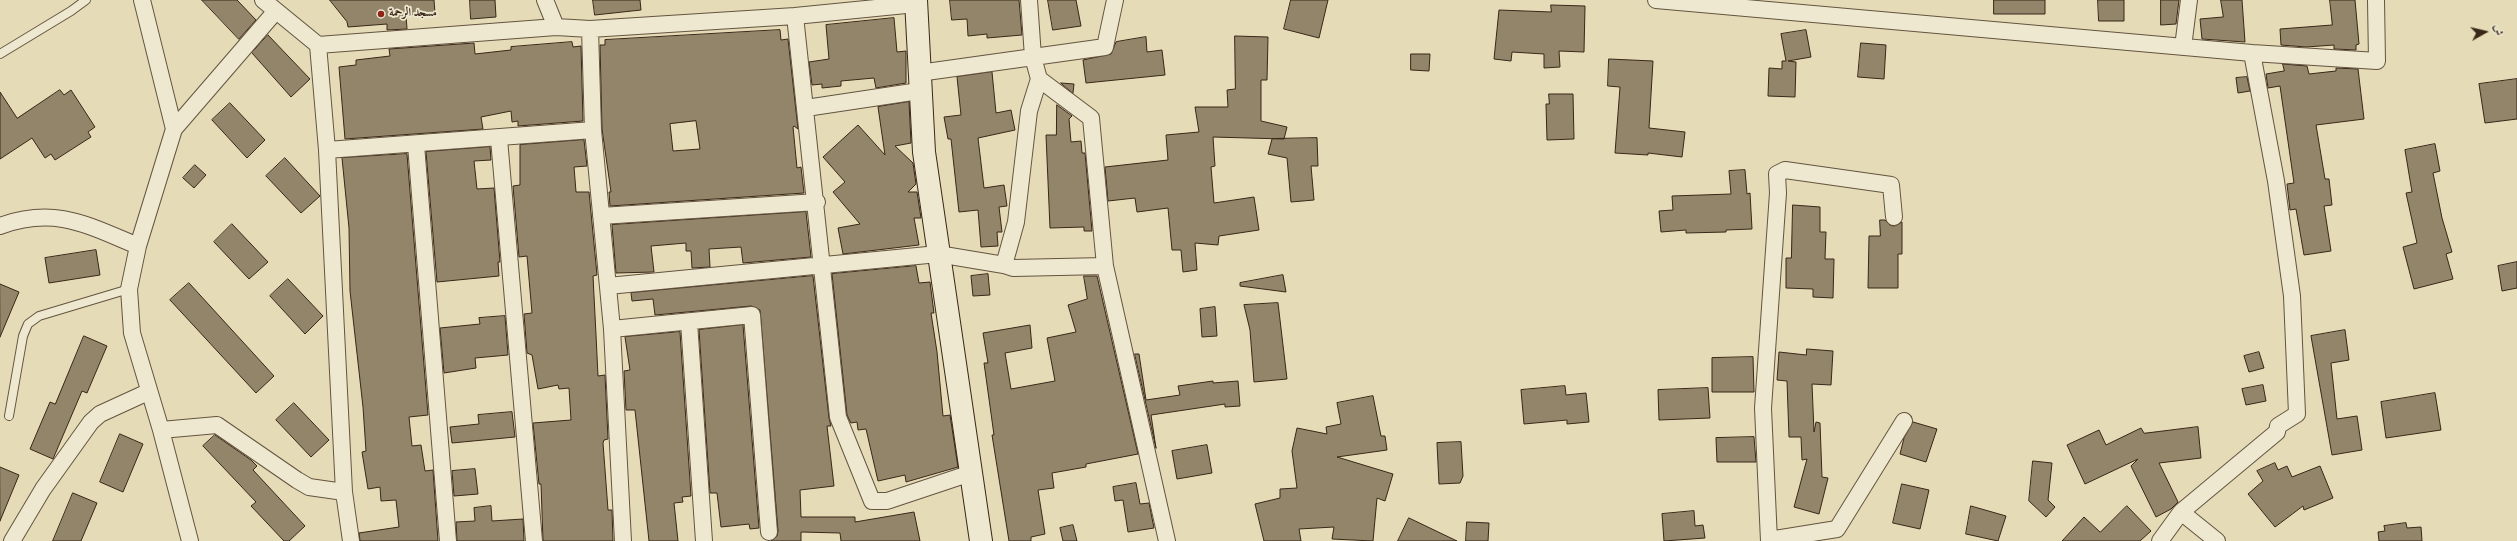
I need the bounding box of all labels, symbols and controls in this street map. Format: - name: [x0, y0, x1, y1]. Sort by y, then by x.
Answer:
- place label: مسجد الرحمة: [389, 7, 437, 21]
- marker: مسجد الرحمة: [376, 9, 386, 19]
- north arrow: [2465, 12, 2505, 52]
- text: ش: [2489, 24, 2506, 37]

